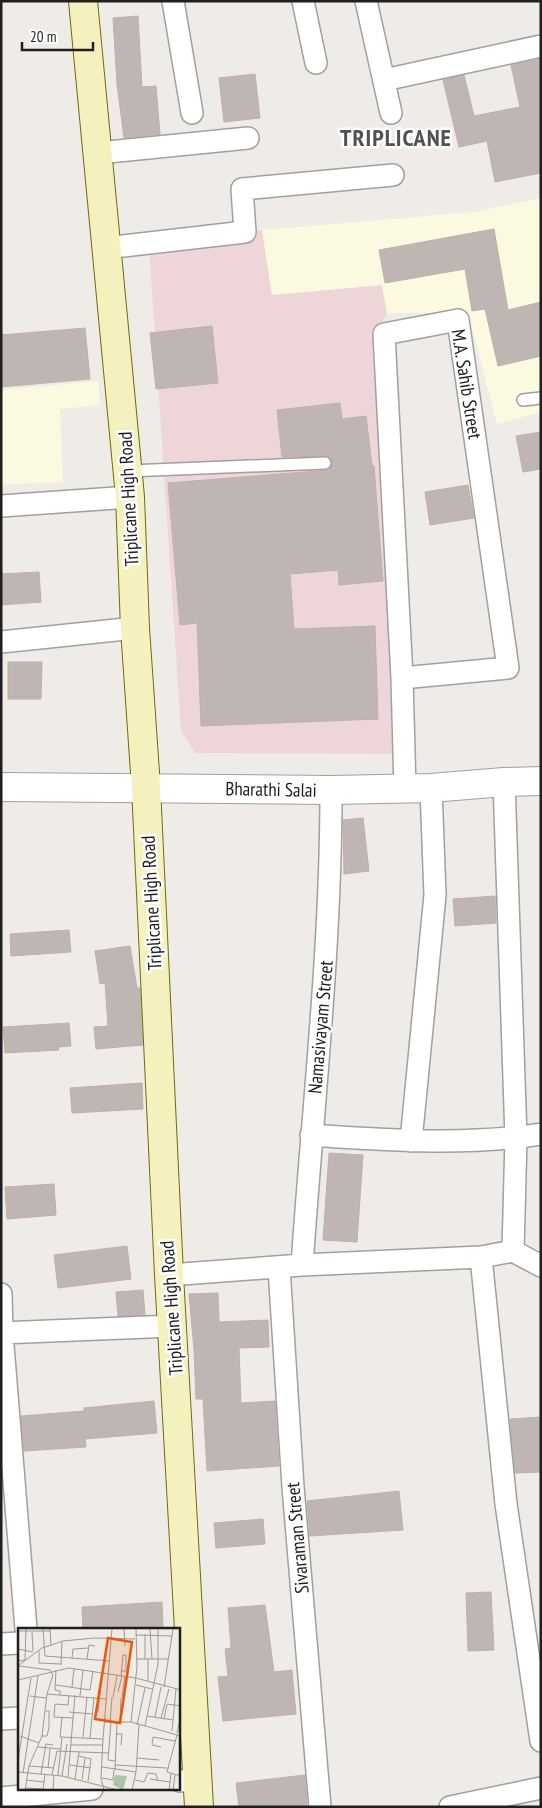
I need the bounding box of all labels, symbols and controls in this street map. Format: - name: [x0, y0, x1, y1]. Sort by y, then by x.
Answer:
- scale bar: [22, 20, 94, 52]
- text: 20 m: [30, 27, 56, 46]
- district label: TRIPLICANE: [340, 122, 452, 153]
- street label: M.A. Sahib Street: [446, 327, 488, 441]
- street label: Triplicane High Road: [112, 431, 144, 567]
- street label: Bharathi Salai: [225, 776, 317, 802]
- street label: Triplicane High Road: [135, 835, 167, 971]
- street label: Namasivayam Street: [302, 959, 338, 1095]
- street label: Triplicane High Road: [154, 1240, 188, 1376]
- street label: Sivaraman Street: [280, 1481, 314, 1595]
- inset map: [18, 1628, 180, 1790]

